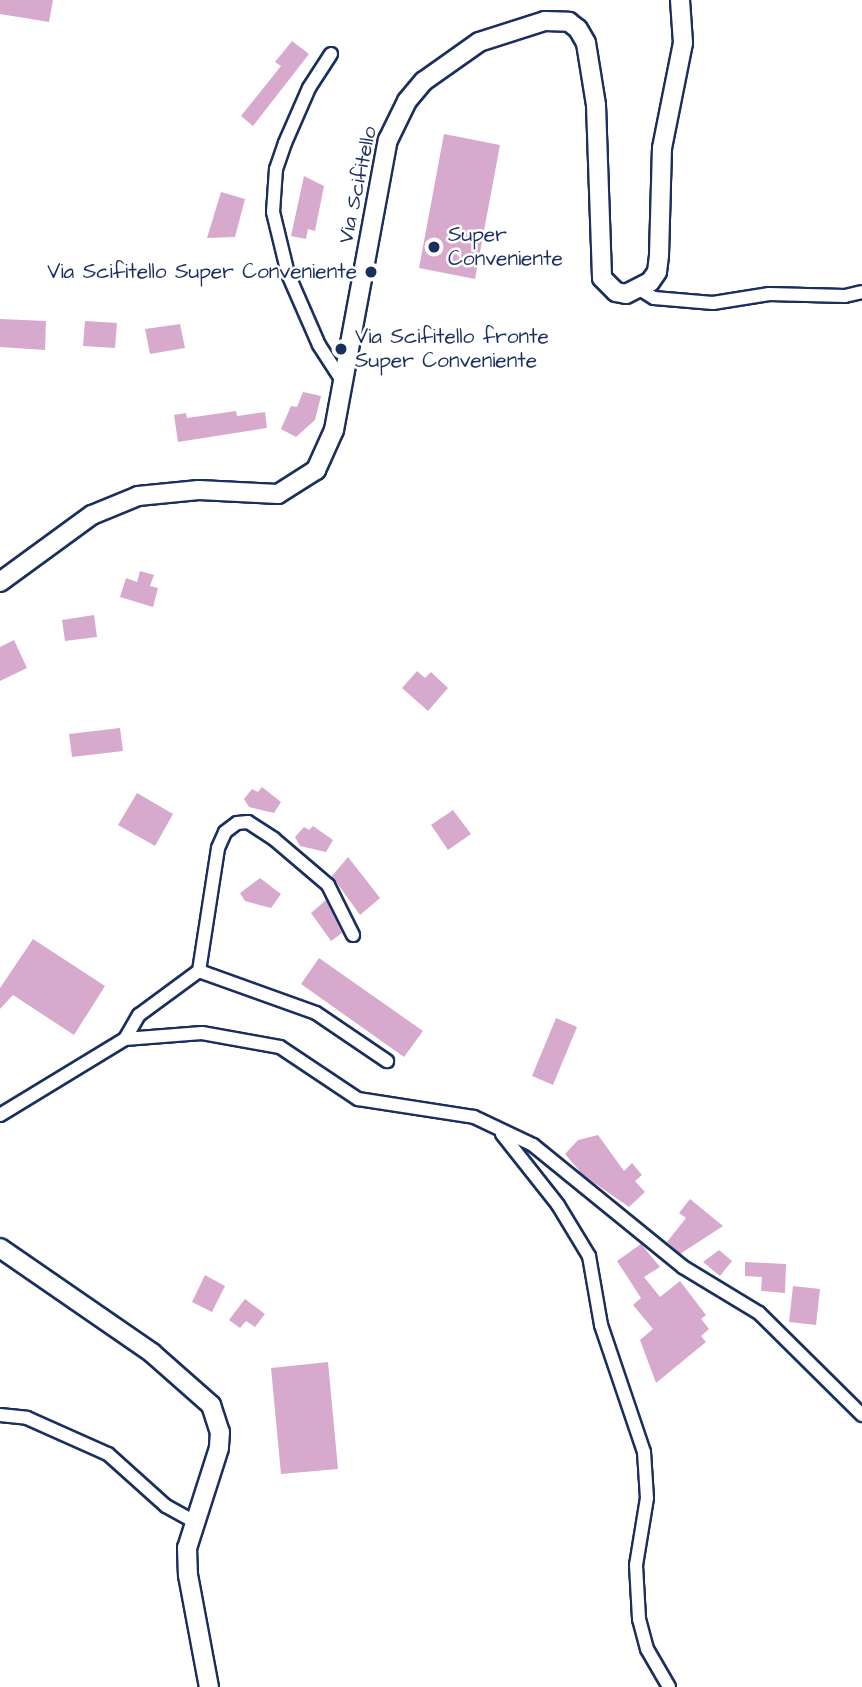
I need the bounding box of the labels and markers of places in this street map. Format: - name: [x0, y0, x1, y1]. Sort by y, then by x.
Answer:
- place label: Super Conveniente: [448, 222, 563, 272]
- marker: Super Conveniente: [426, 239, 442, 255]
- place label: Via Scifitello Super Conveniente: [47, 259, 357, 285]
- marker: Via Scifitello Super Conveniente: [363, 264, 379, 280]
- place label: Via Scifitello fronte Super Conveniente: [355, 324, 549, 374]
- marker: Via Scifitello fronte Super Conveniente: [333, 341, 349, 357]

